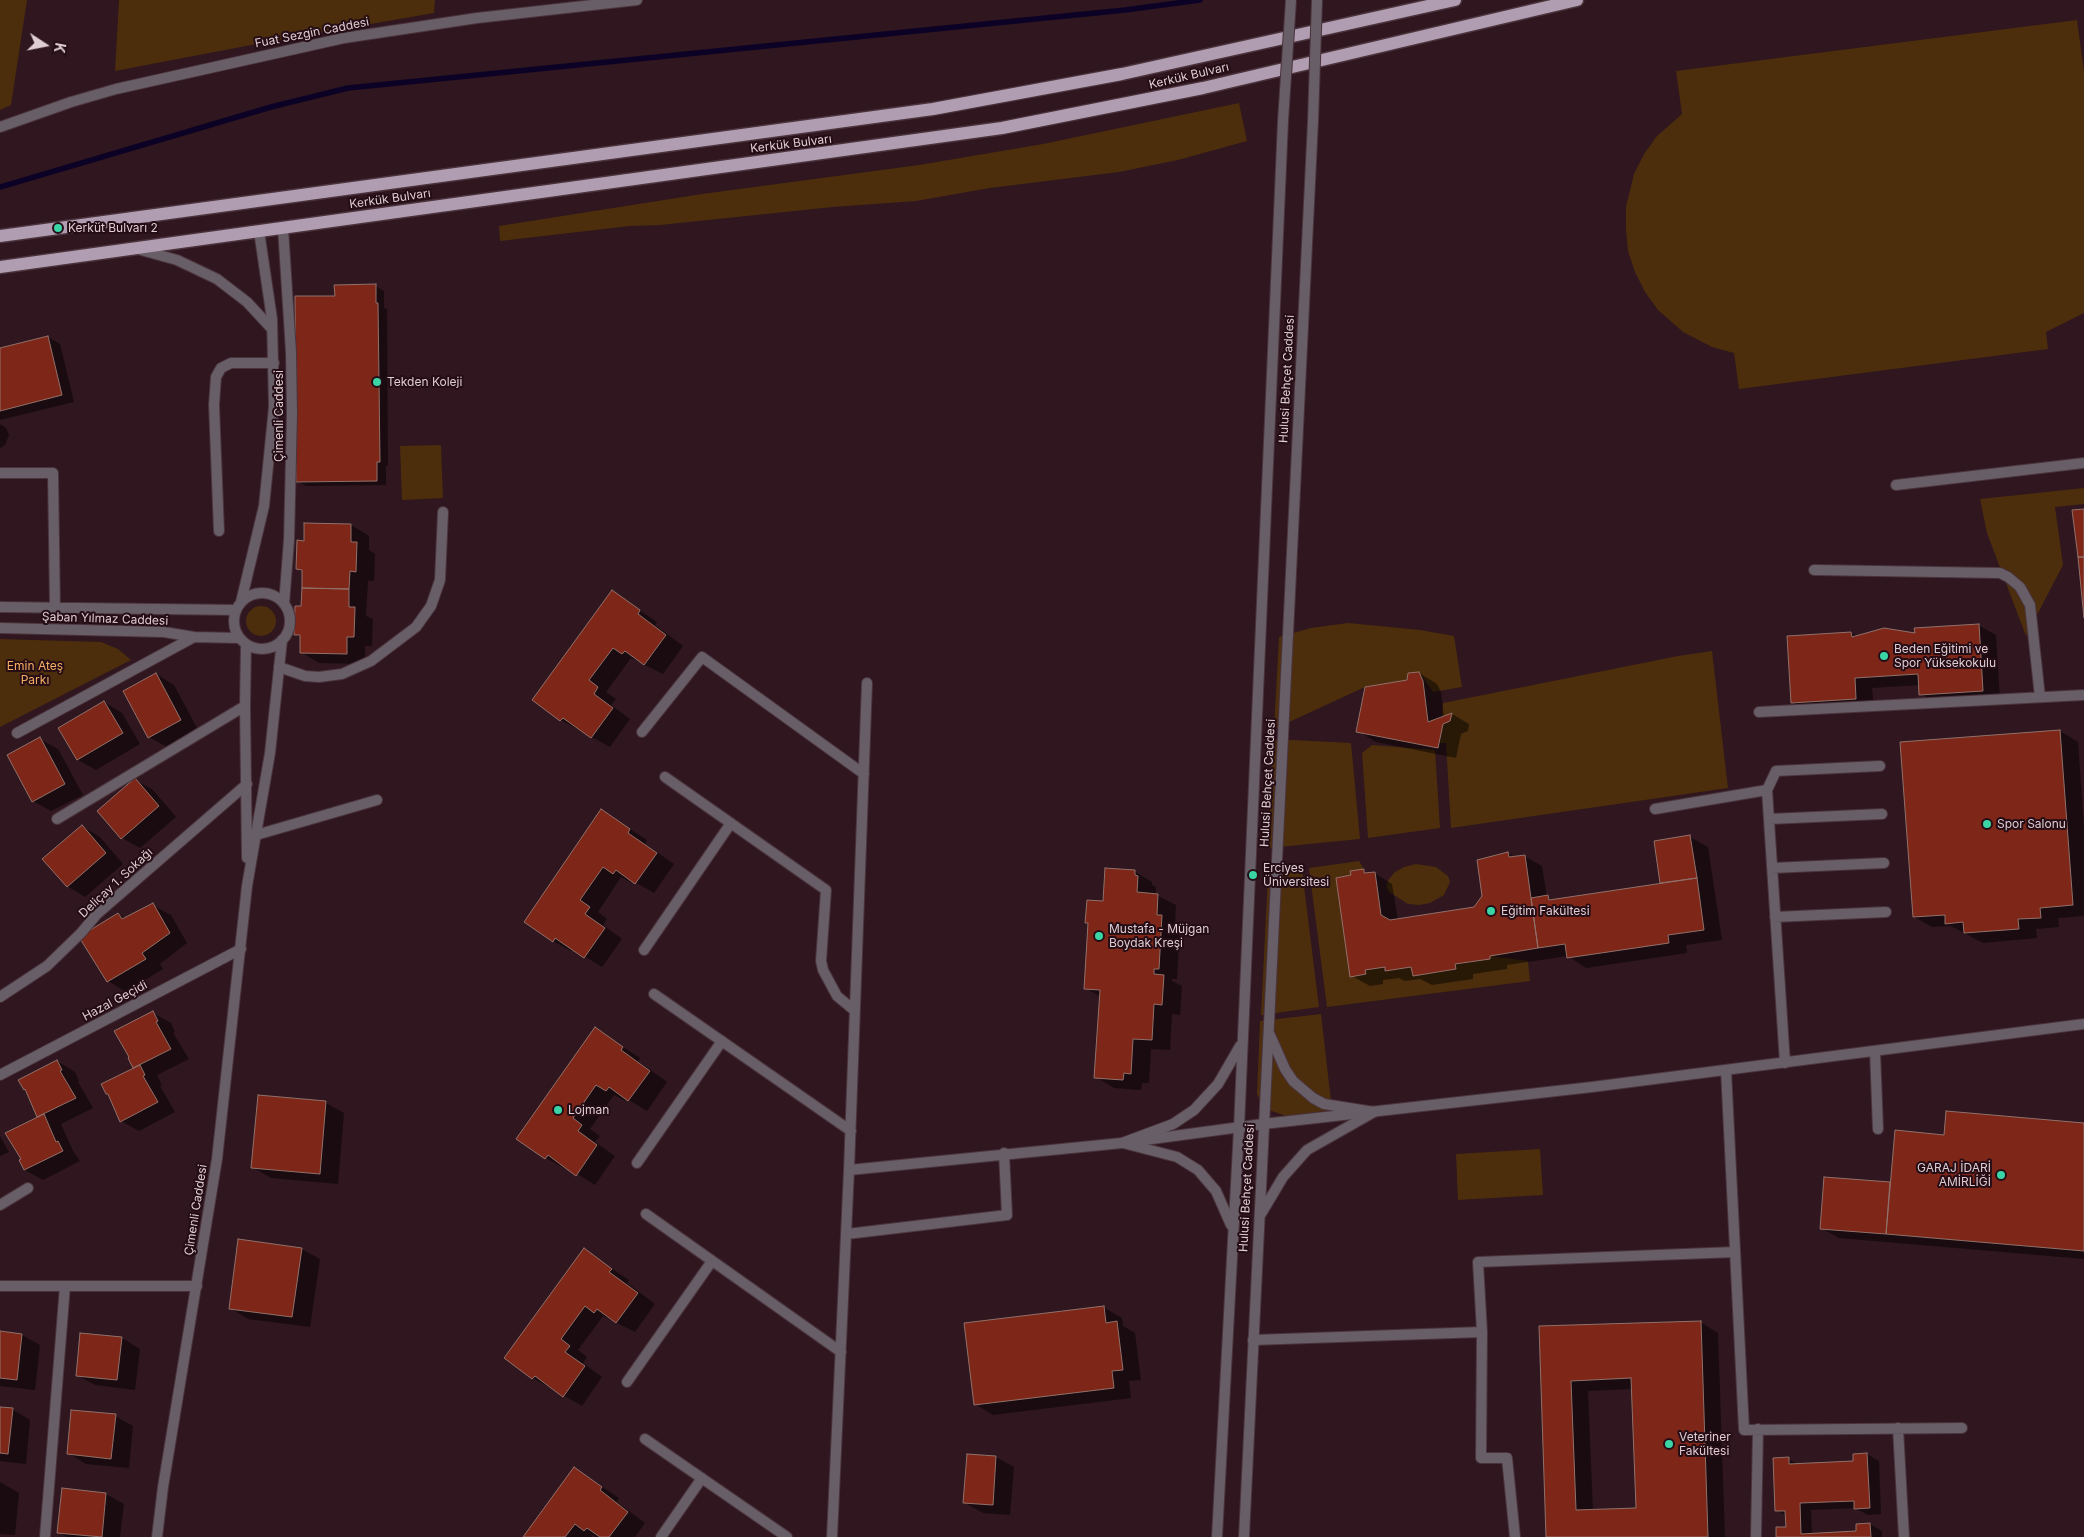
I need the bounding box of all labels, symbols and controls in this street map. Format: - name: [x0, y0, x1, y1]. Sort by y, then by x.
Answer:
- street label: Fuat Sezgin Caddesi: [254, 15, 370, 51]
- north arrow: [20, 20, 70, 70]
- text: K: [51, 41, 70, 55]
- street label: Kerkük Bulvarı: [1147, 60, 1231, 92]
- street label: Kerkük Bulvarı: [749, 132, 833, 156]
- street label: Kerkük Bulvarı: [348, 186, 432, 212]
- place label: Kerküt Bulvarı 2: [68, 221, 158, 235]
- marker: Kerküt Bulvarı 2: [52, 222, 64, 234]
- street label: Hulusi Behçet Caddesi: [1276, 315, 1298, 443]
- street label: Çimenli Caddesi: [272, 370, 286, 462]
- place label: Tekden Koleji: [387, 375, 462, 389]
- marker: Tekden Koleji: [371, 376, 383, 388]
- street label: Şaban Yılmaz Caddesi: [42, 610, 168, 628]
- place label: Beden Eğitimi ve Spor Yüksekokulu: [1894, 642, 1996, 670]
- marker: Beden Eğitimi ve Spor Yüksekokulu: [1878, 650, 1890, 662]
- park label: Emin Ateş Parkı: [7, 659, 63, 687]
- street label: Hulusi Behçet Caddesi: [1257, 719, 1279, 847]
- place label: Spor Salonu: [1997, 817, 2066, 831]
- marker: Spor Salonu: [1981, 818, 1993, 830]
- street label: Deliçay 1. Sokağı: [76, 845, 156, 921]
- place label: Erciyes Üniversitesi: [1263, 861, 1329, 889]
- marker: Erciyes Üniversitesi: [1247, 869, 1259, 881]
- place label: Eğitim Fakültesi: [1501, 904, 1590, 918]
- marker: Eğitim Fakültesi: [1485, 905, 1497, 917]
- place label: Mustafa - Müjgan Boydak Kreşi: [1109, 922, 1209, 950]
- marker: Mustafa - Müjgan Boydak Kreşi: [1093, 930, 1105, 942]
- street label: Hazal Geçidi: [80, 978, 150, 1024]
- place label: Lojman: [568, 1103, 609, 1117]
- marker: Lojman: [552, 1104, 564, 1116]
- street label: Hulusi Behçet Caddesi: [1236, 1124, 1258, 1252]
- place label: GARAJ İDARİ AMİRLİĞİ: [1917, 1161, 1991, 1189]
- street label: Çimenli Caddesi: [182, 1163, 210, 1257]
- marker: GARAJ İDARİ AMİRLİĞİ: [1995, 1169, 2007, 1181]
- place label: Veteriner Fakültesi: [1679, 1430, 1731, 1458]
- marker: Veteriner Fakültesi: [1663, 1438, 1675, 1450]

